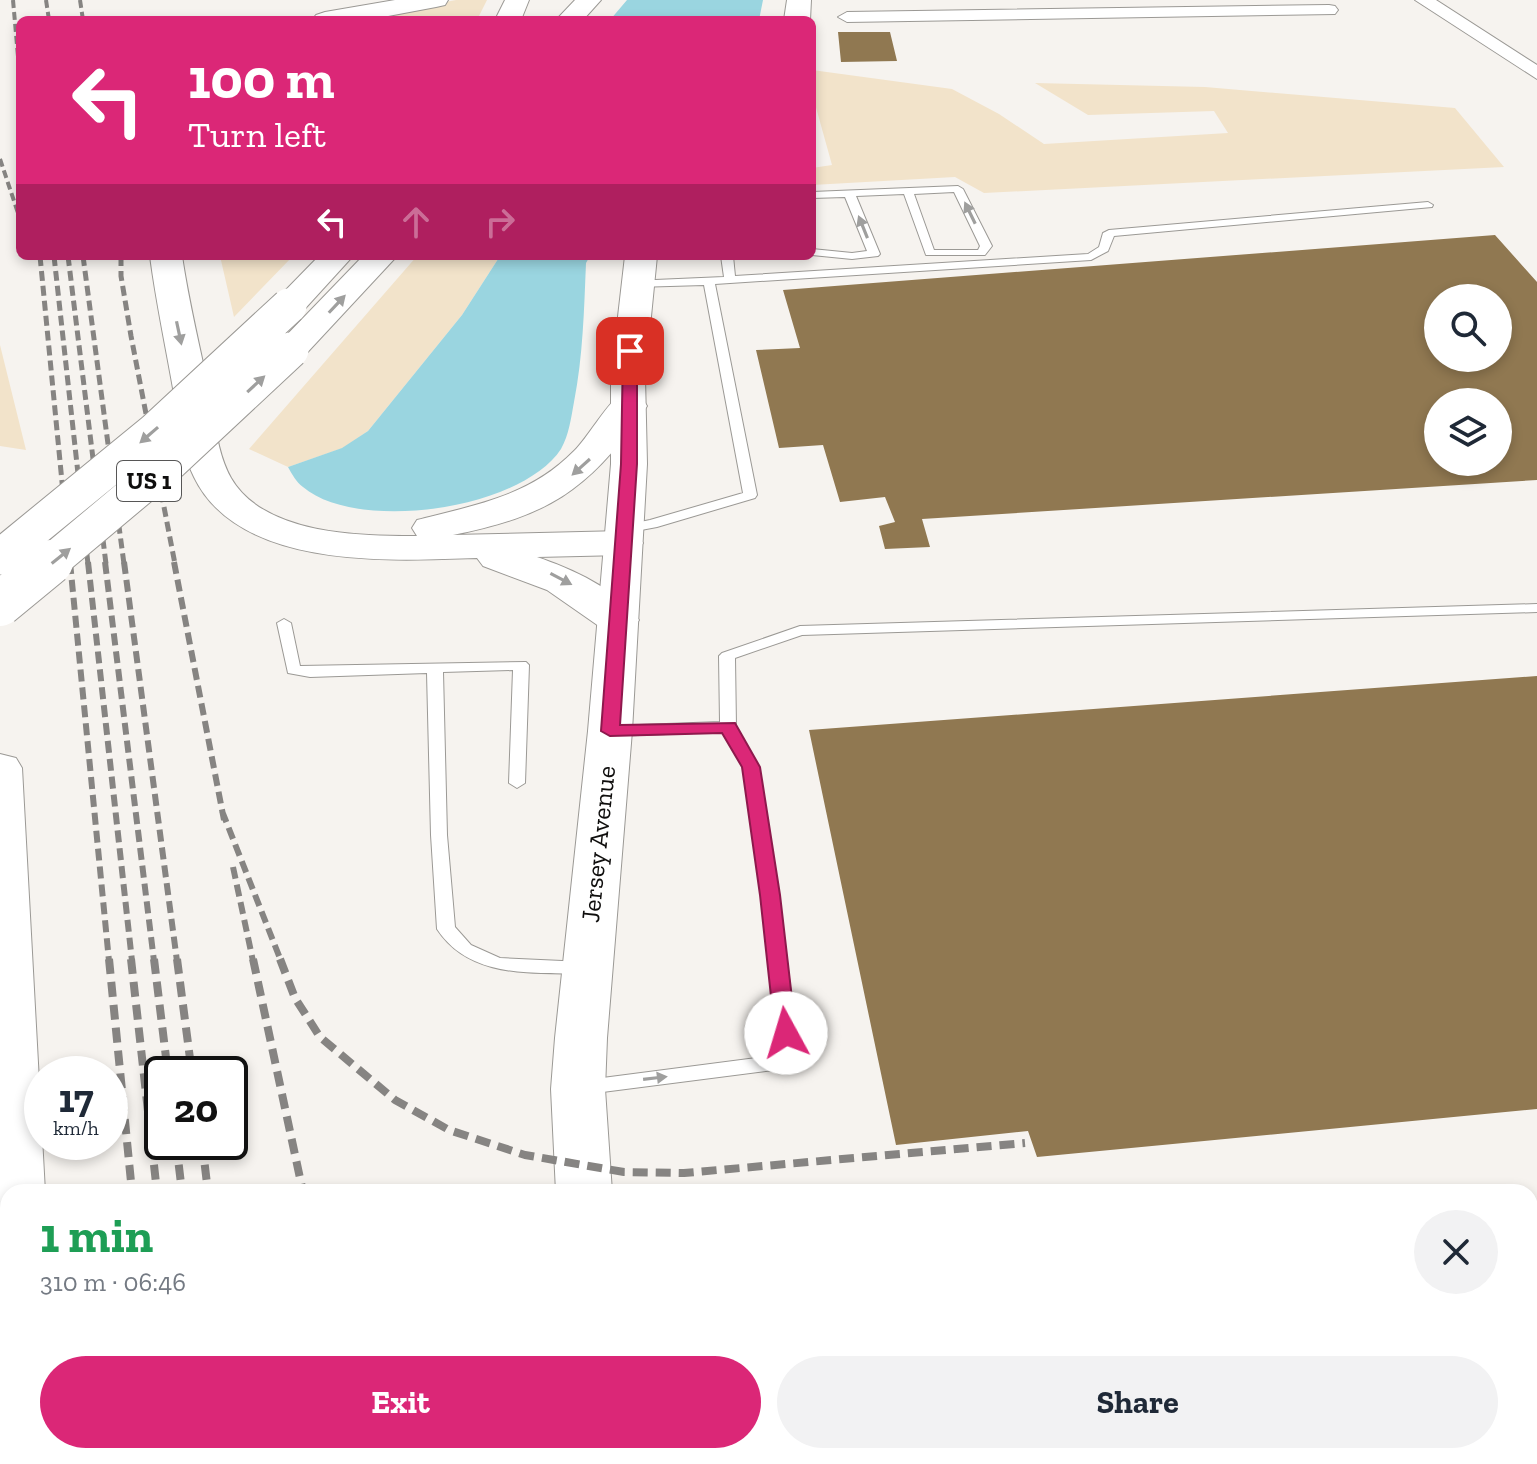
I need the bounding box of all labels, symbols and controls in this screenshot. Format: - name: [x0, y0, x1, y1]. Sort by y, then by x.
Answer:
- text: 100 m: [188, 45, 335, 112]
- icon: left: [56, 48, 160, 152]
- text: Turn left: [188, 113, 326, 156]
- icon: left: [310, 200, 354, 244]
- icon: ahead: [394, 200, 438, 244]
- icon: right: [478, 200, 522, 244]
- one-way arrow: [963, 201, 977, 224]
- one-way arrow: [856, 215, 869, 239]
- map controls: [1424, 284, 1512, 476]
- button: search: [1424, 284, 1512, 372]
- one-way arrow: [327, 294, 345, 313]
- pin: [596, 317, 664, 385]
- one-way arrow: [173, 320, 186, 345]
- icon: arrive: [608, 329, 652, 373]
- one-way arrow: [246, 375, 265, 393]
- button: layers: [1424, 388, 1512, 476]
- one-way arrow: [140, 426, 160, 443]
- one-way arrow: [572, 457, 591, 475]
- road number: US 1: [117, 461, 181, 501]
- one-way arrow: [51, 548, 71, 564]
- one-way arrow: [550, 573, 573, 586]
- street label: Jersey Avenue: [574, 764, 622, 924]
- position arrow: [744, 991, 828, 1075]
- speed limit sign: 20: [144, 1056, 248, 1160]
- one-way arrow: [643, 1072, 668, 1085]
- text: 17: [58, 1074, 94, 1122]
- text: km/h: [53, 1116, 99, 1140]
- text: 1 min: [40, 1207, 153, 1264]
- button: close: [1414, 1210, 1498, 1294]
- text: 310 m · 06:46: [40, 1266, 186, 1298]
- button: Exit: [40, 1356, 761, 1448]
- button: Share: [777, 1356, 1498, 1448]

